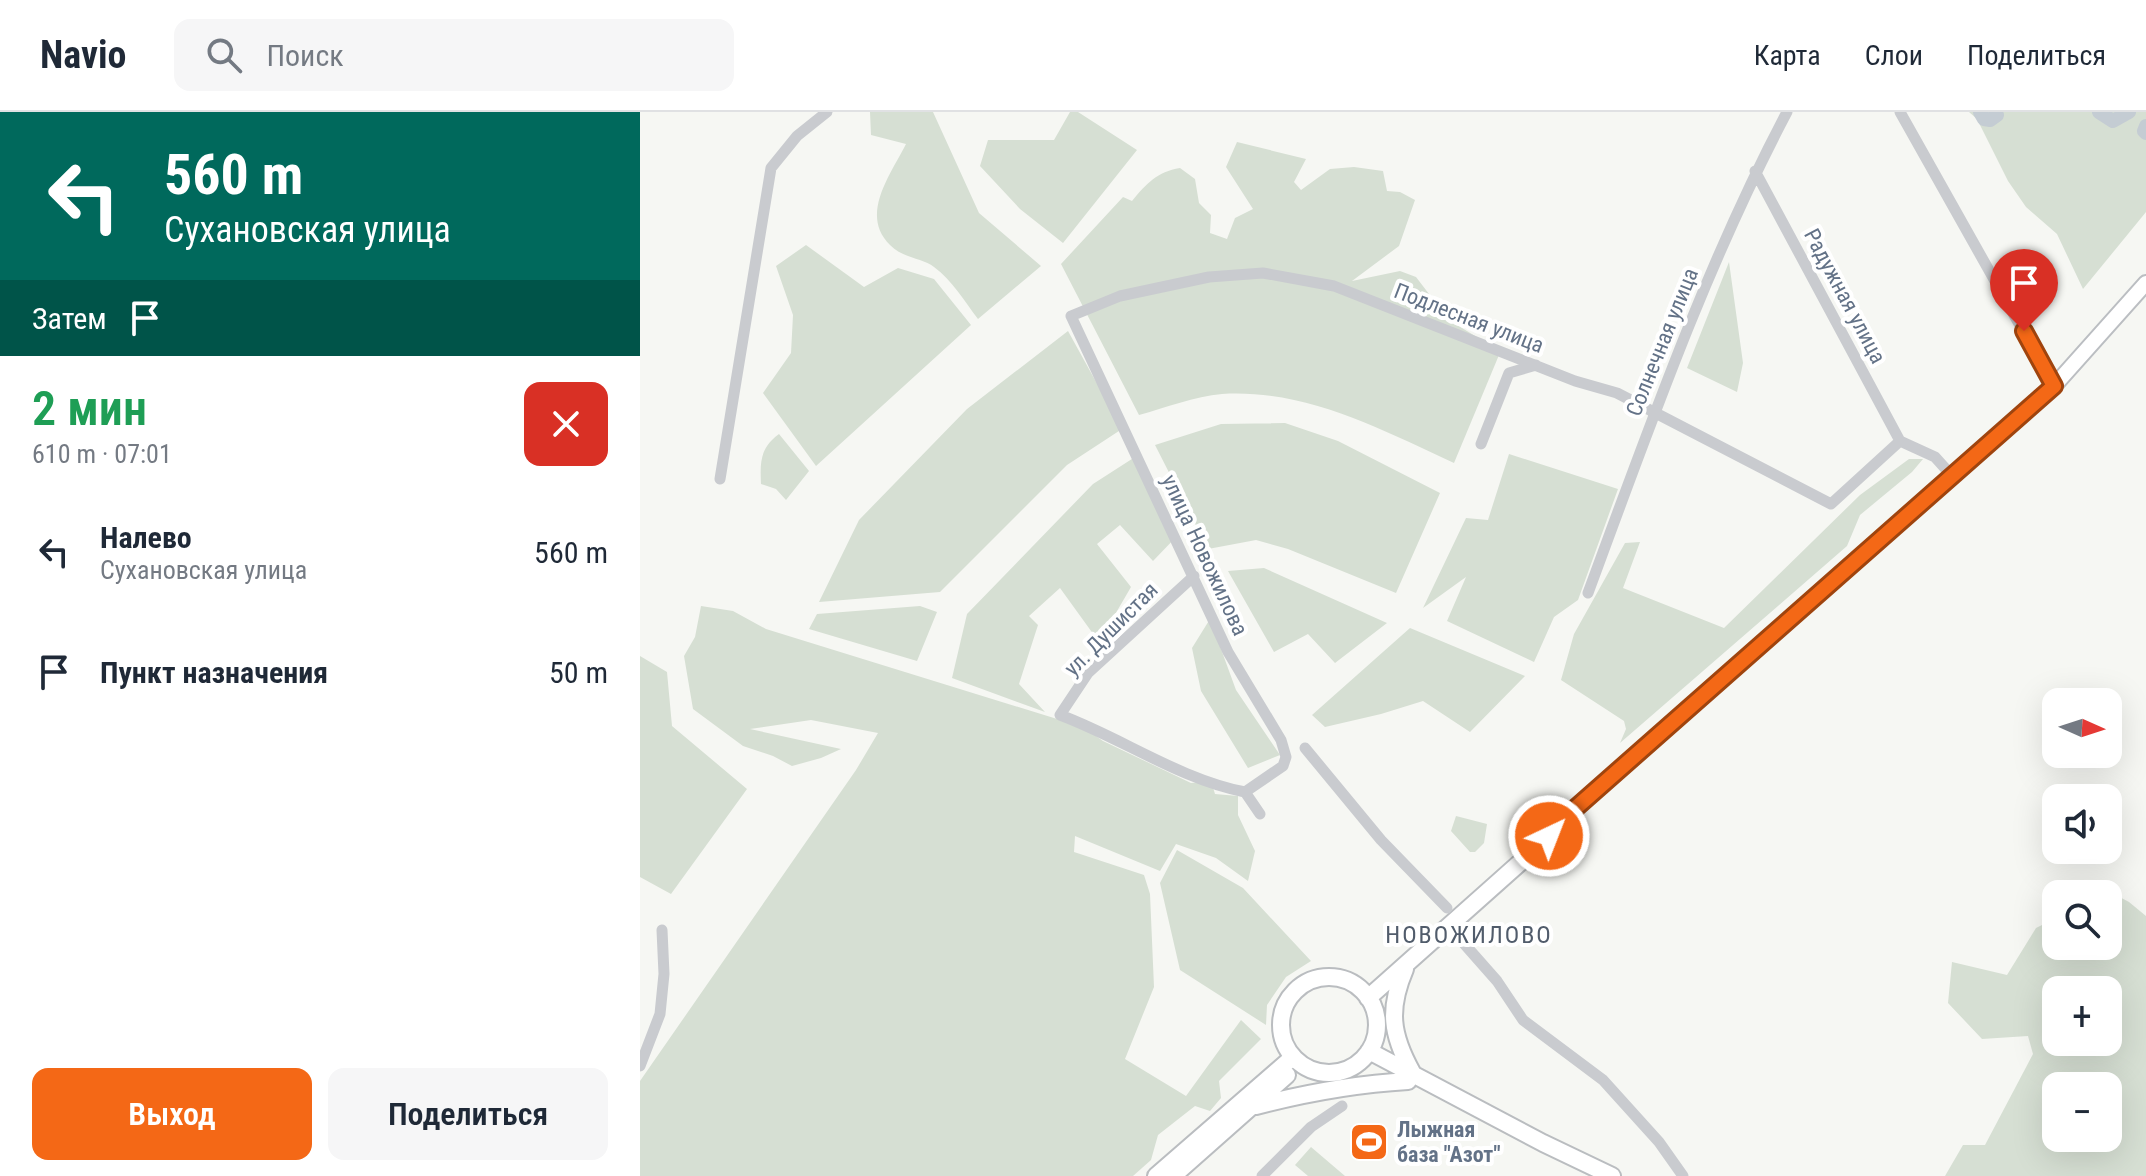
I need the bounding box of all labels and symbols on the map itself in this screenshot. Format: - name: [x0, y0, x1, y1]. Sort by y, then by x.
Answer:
- street label: Радужная улица: [1799, 224, 1891, 368]
- pin: [1990, 249, 2058, 331]
- street label: Солнечная улица: [1621, 264, 1703, 420]
- street label: Подлесная улица: [1391, 278, 1547, 358]
- street label: улица Новожилова: [1157, 471, 1253, 639]
- street label: ул. Душистая: [1059, 577, 1163, 681]
- north arrow: [2042, 688, 2122, 768]
- position arrow: [1507, 794, 1591, 878]
- district label: НОВОЖИЛОВО: [1385, 921, 1553, 949]
- place label: Лыжная база "Азот": [1397, 1117, 1500, 1167]
- sports icon: Лыжная база "Азот": [1348, 1121, 1390, 1163]

